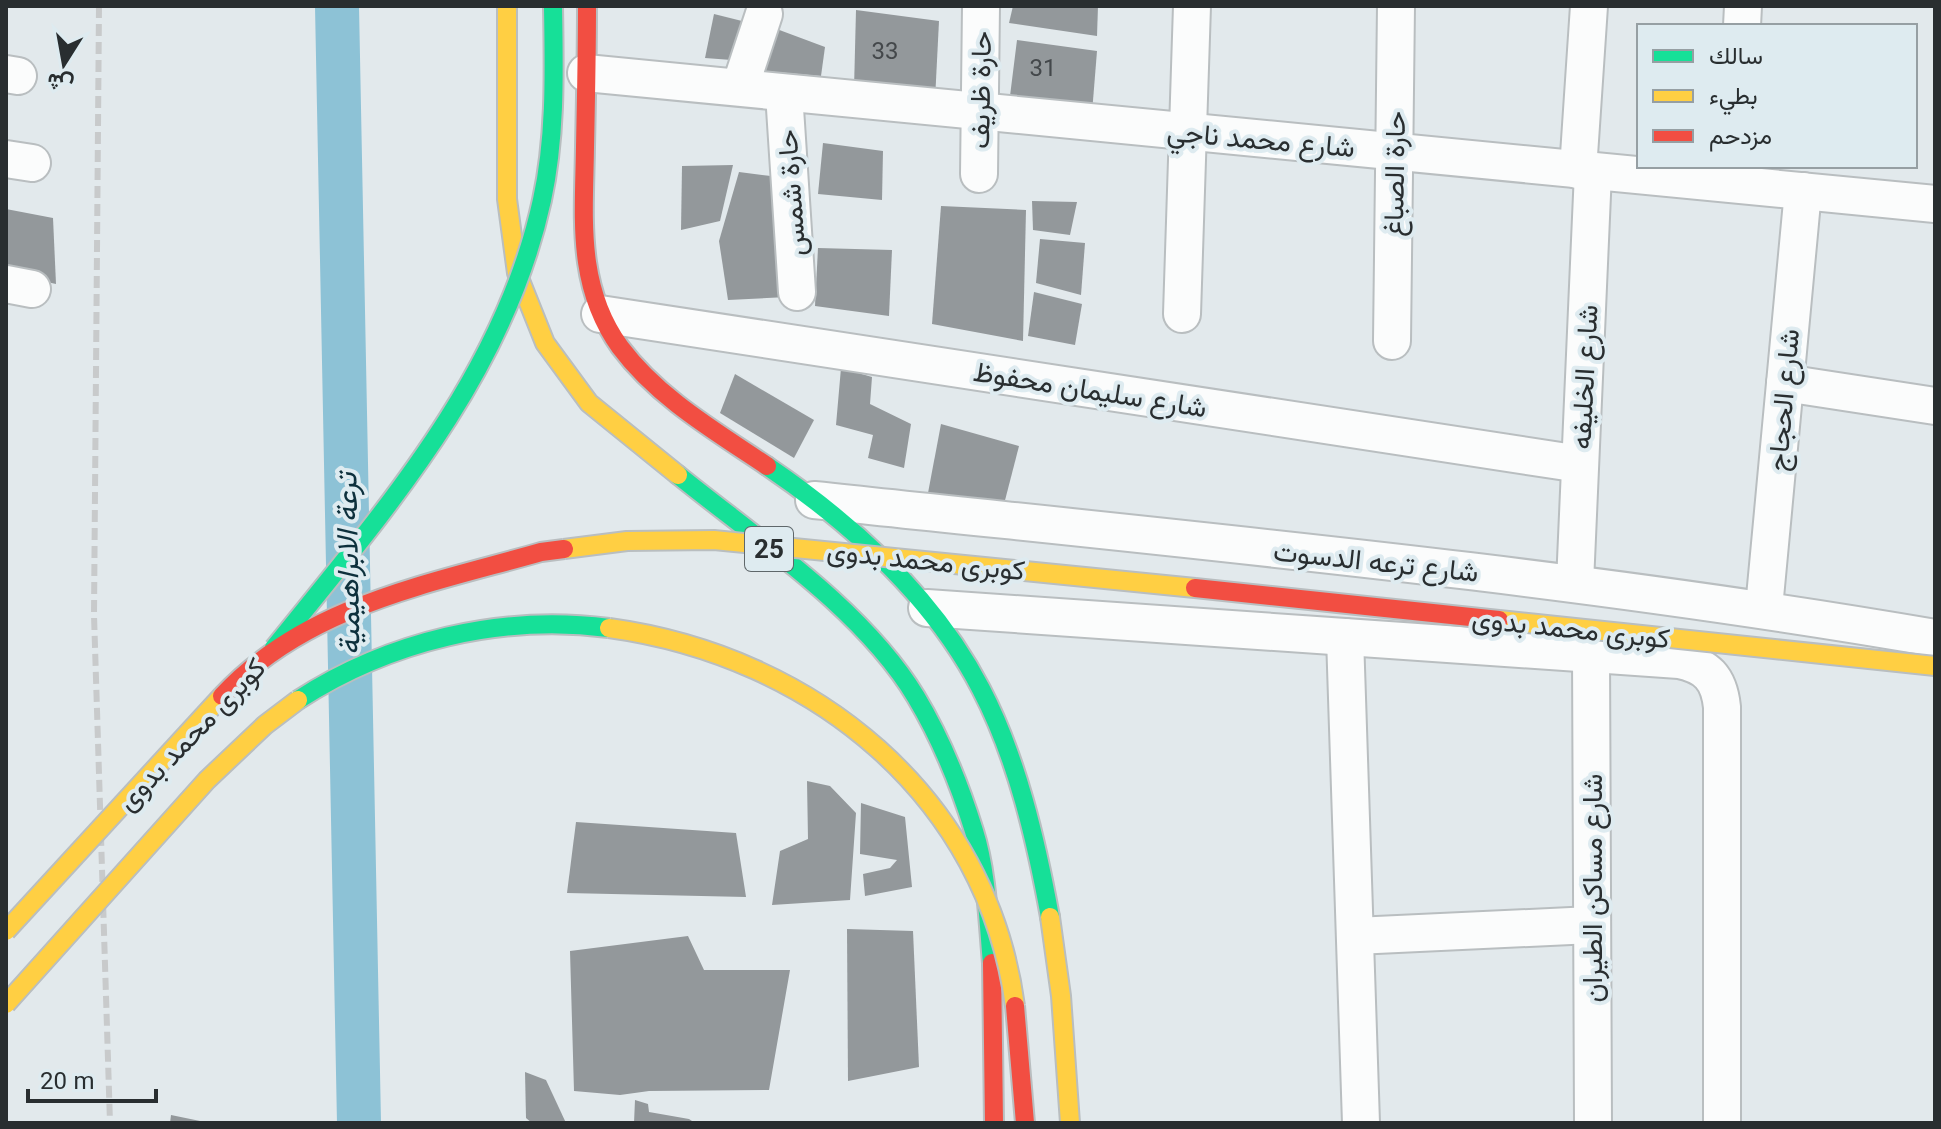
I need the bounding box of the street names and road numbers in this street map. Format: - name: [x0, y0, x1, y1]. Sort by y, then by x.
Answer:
- street label: حارة ظريف: [960, 31, 1006, 149]
- street label: حارة الصباغ: [1374, 111, 1420, 237]
- street label: شارع محمد ناجي: [1165, 112, 1357, 172]
- street label: حارة شمس: [768, 128, 820, 258]
- street label: شارع الخليفه: [1561, 304, 1613, 451]
- street label: شارع الحجاج: [1758, 327, 1814, 473]
- street label: شارع سليمان محفوظ: [970, 352, 1209, 432]
- road number: 25: [745, 527, 793, 571]
- street label: كوبرى محمد بدوى: [824, 531, 1027, 595]
- street label: شارع ترعه الدسوت: [1271, 531, 1481, 597]
- street label: كوبرى محمد بدوى: [1469, 599, 1672, 663]
- street label: كوبرى محمد بدوى: [108, 649, 278, 823]
- street label: شارع مساكن الطيران: [1573, 774, 1617, 1002]

